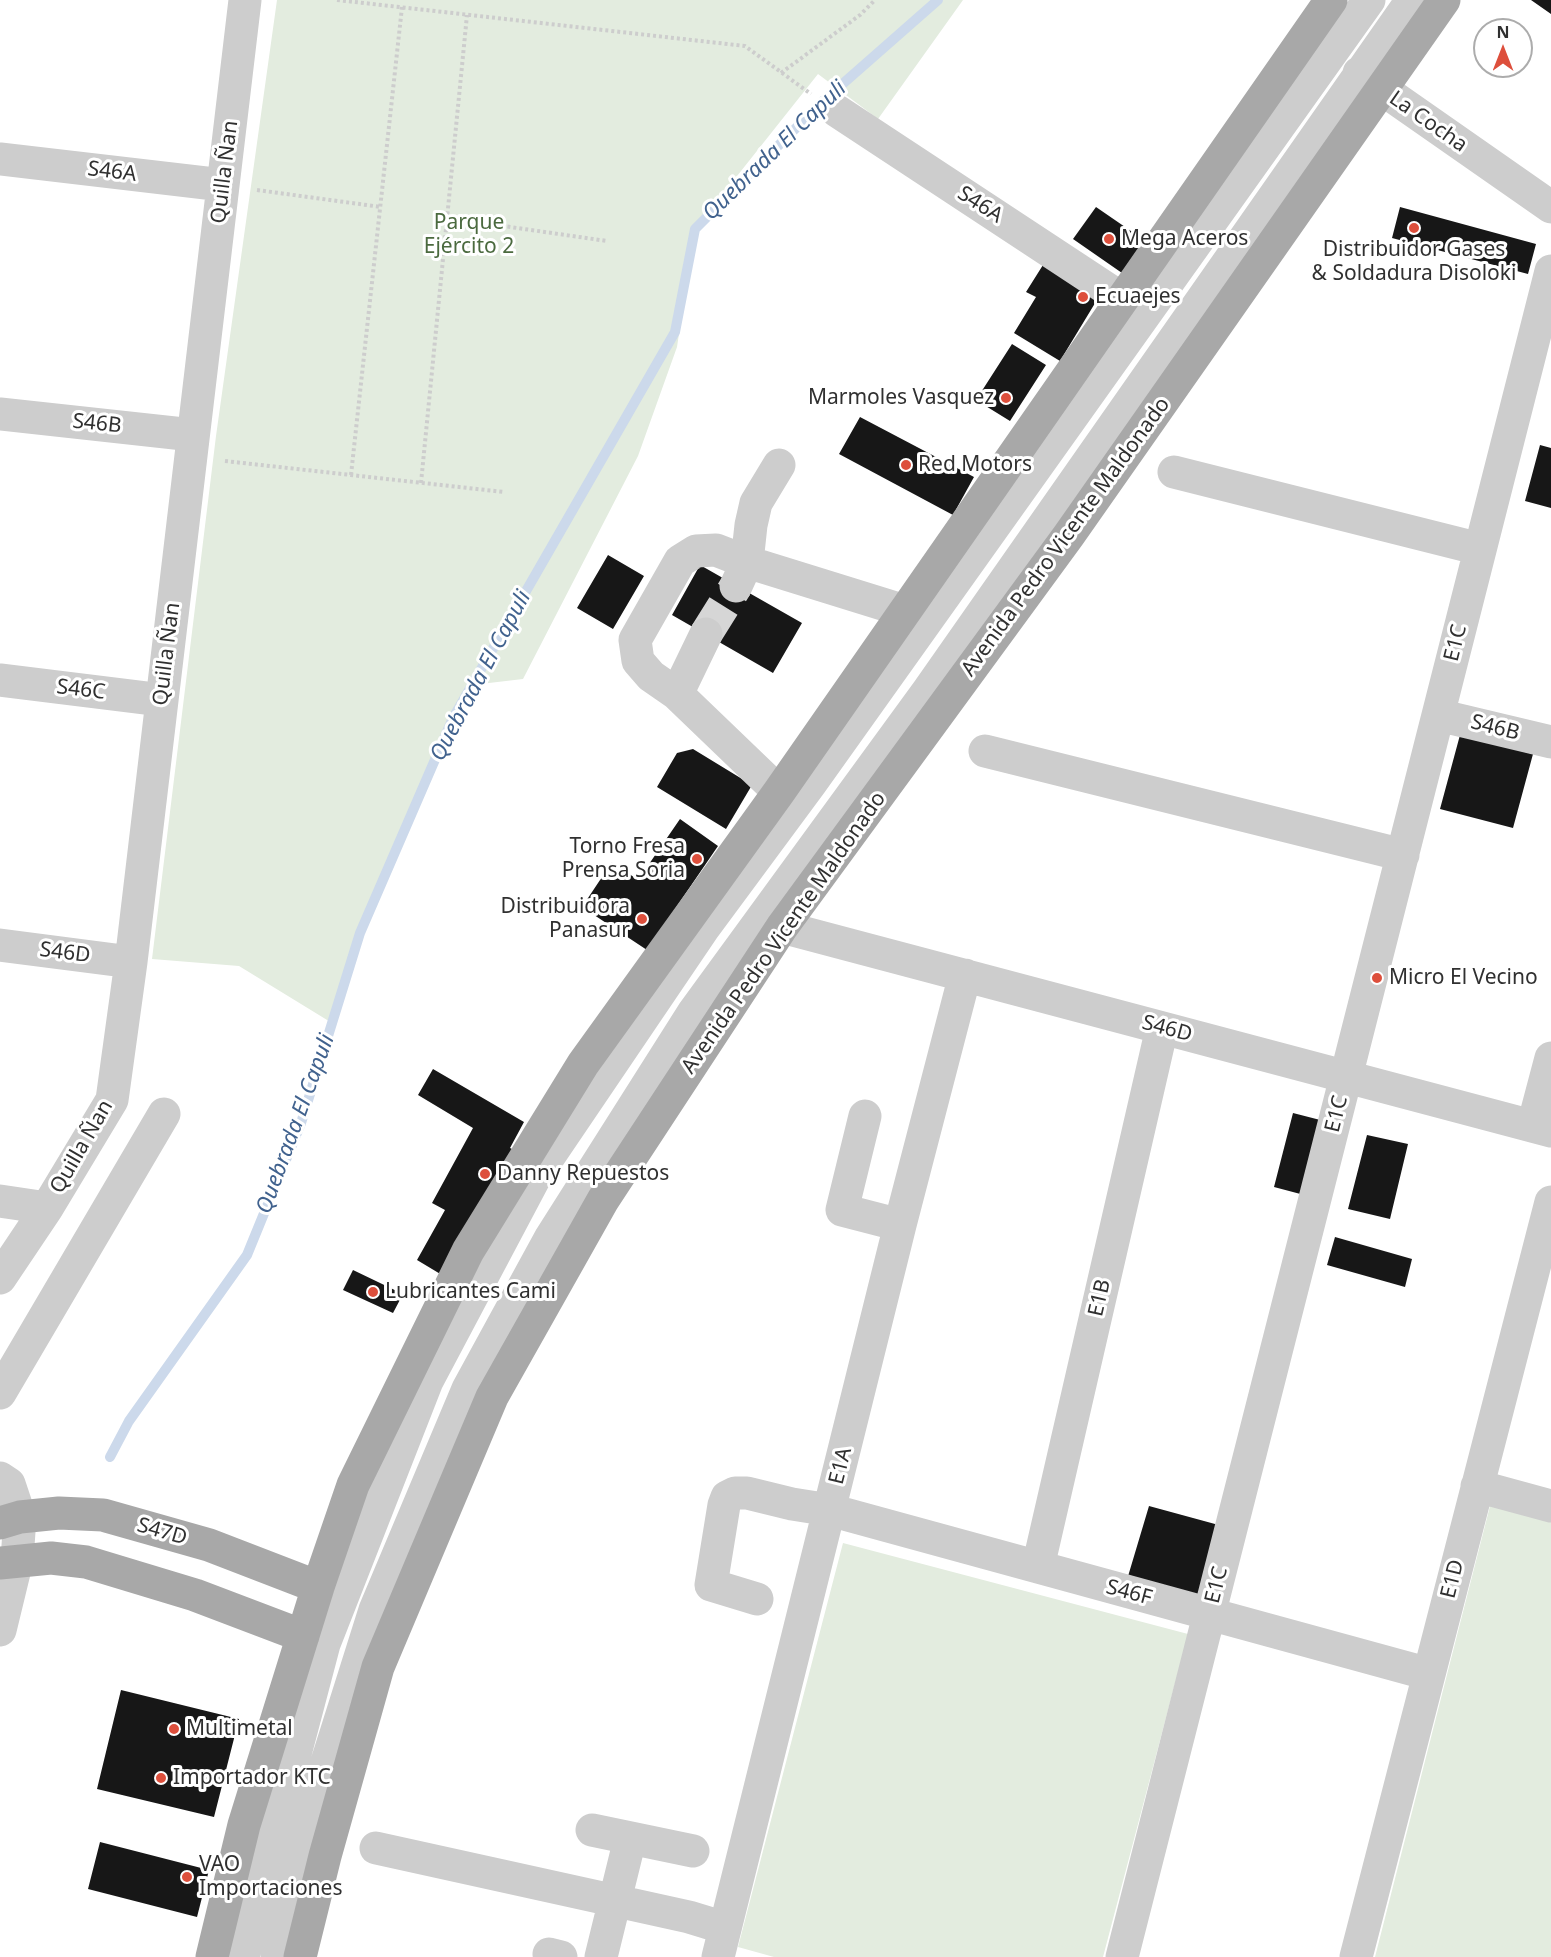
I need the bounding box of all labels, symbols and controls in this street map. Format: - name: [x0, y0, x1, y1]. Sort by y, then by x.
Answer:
- north arrow: [1473, 18, 1533, 78]
- text: N: [1496, 21, 1510, 43]
- water label: Quebrada El Capuli: [698, 76, 852, 226]
- street label: La Cocha: [1384, 86, 1472, 158]
- street label: Quilla Ñan: [206, 119, 244, 225]
- street label: S46A: [86, 157, 138, 187]
- street label: S46A: [953, 181, 1007, 229]
- park label: Parque Ejército 2: [424, 210, 514, 260]
- marker: Distribuidor Gases & Soldadura Disoloki: [1407, 221, 1421, 235]
- place label: Mega Aceros: [1121, 226, 1248, 252]
- marker: Mega Aceros: [1102, 232, 1116, 246]
- place label: Distribuidor Gases & Soldadura Disoloki: [1312, 237, 1516, 287]
- place label: Ecuaejes: [1095, 284, 1181, 310]
- marker: Ecuaejes: [1076, 290, 1090, 304]
- place label: Marmoles Vasquez: [808, 385, 994, 411]
- marker: Marmoles Vasquez: [999, 391, 1013, 405]
- street label: Avenida Pedro Vicente Maldonado: [956, 393, 1176, 681]
- street label: S46B: [71, 409, 123, 439]
- place label: Red Motors: [918, 452, 1032, 478]
- marker: Red Motors: [899, 458, 913, 472]
- water label: Quebrada El Capuli: [425, 586, 537, 766]
- street label: Quilla Ñan: [148, 601, 186, 707]
- street label: E1C: [1439, 622, 1473, 664]
- street label: S46C: [55, 675, 107, 705]
- street label: S46B: [1468, 710, 1522, 746]
- street label: Avenida Pedro Vicente Maldonado: [677, 787, 891, 1079]
- place label: Torno Fresa Prensa Soria: [562, 834, 685, 884]
- marker: Torno Fresa Prensa Soria: [690, 852, 704, 866]
- place label: Distribuidora Panasur: [501, 894, 630, 944]
- marker: Distribuidora Panasur: [635, 912, 649, 926]
- street label: S46D: [38, 937, 92, 969]
- place label: Micro El Vecino: [1389, 965, 1538, 991]
- marker: Micro El Vecino: [1370, 971, 1384, 985]
- street label: S46D: [1139, 1010, 1195, 1048]
- water label: Quebrada El Capuli: [251, 1031, 341, 1217]
- street label: E1C: [1320, 1093, 1354, 1135]
- street label: Quilla Ñan: [45, 1096, 119, 1198]
- place label: Danny Repuestos: [497, 1161, 669, 1187]
- marker: Danny Repuestos: [478, 1167, 492, 1181]
- street label: E1B: [1084, 1277, 1116, 1319]
- place label: Lubricantes Cami: [385, 1279, 556, 1305]
- marker: Lubricantes Cami: [366, 1285, 380, 1299]
- street label: E1A: [824, 1445, 858, 1487]
- street label: S47D: [134, 1513, 190, 1551]
- street label: E1D: [1436, 1557, 1470, 1601]
- street label: E1C: [1200, 1564, 1234, 1606]
- street label: S46F: [1103, 1575, 1155, 1611]
- place label: Multimetal: [186, 1716, 293, 1742]
- marker: Multimetal: [167, 1722, 181, 1736]
- place label: Importador KTC: [173, 1765, 331, 1791]
- marker: Importador KTC: [154, 1771, 168, 1785]
- place label: VAO Importaciones: [199, 1852, 342, 1902]
- marker: VAO Importaciones: [180, 1870, 194, 1884]

